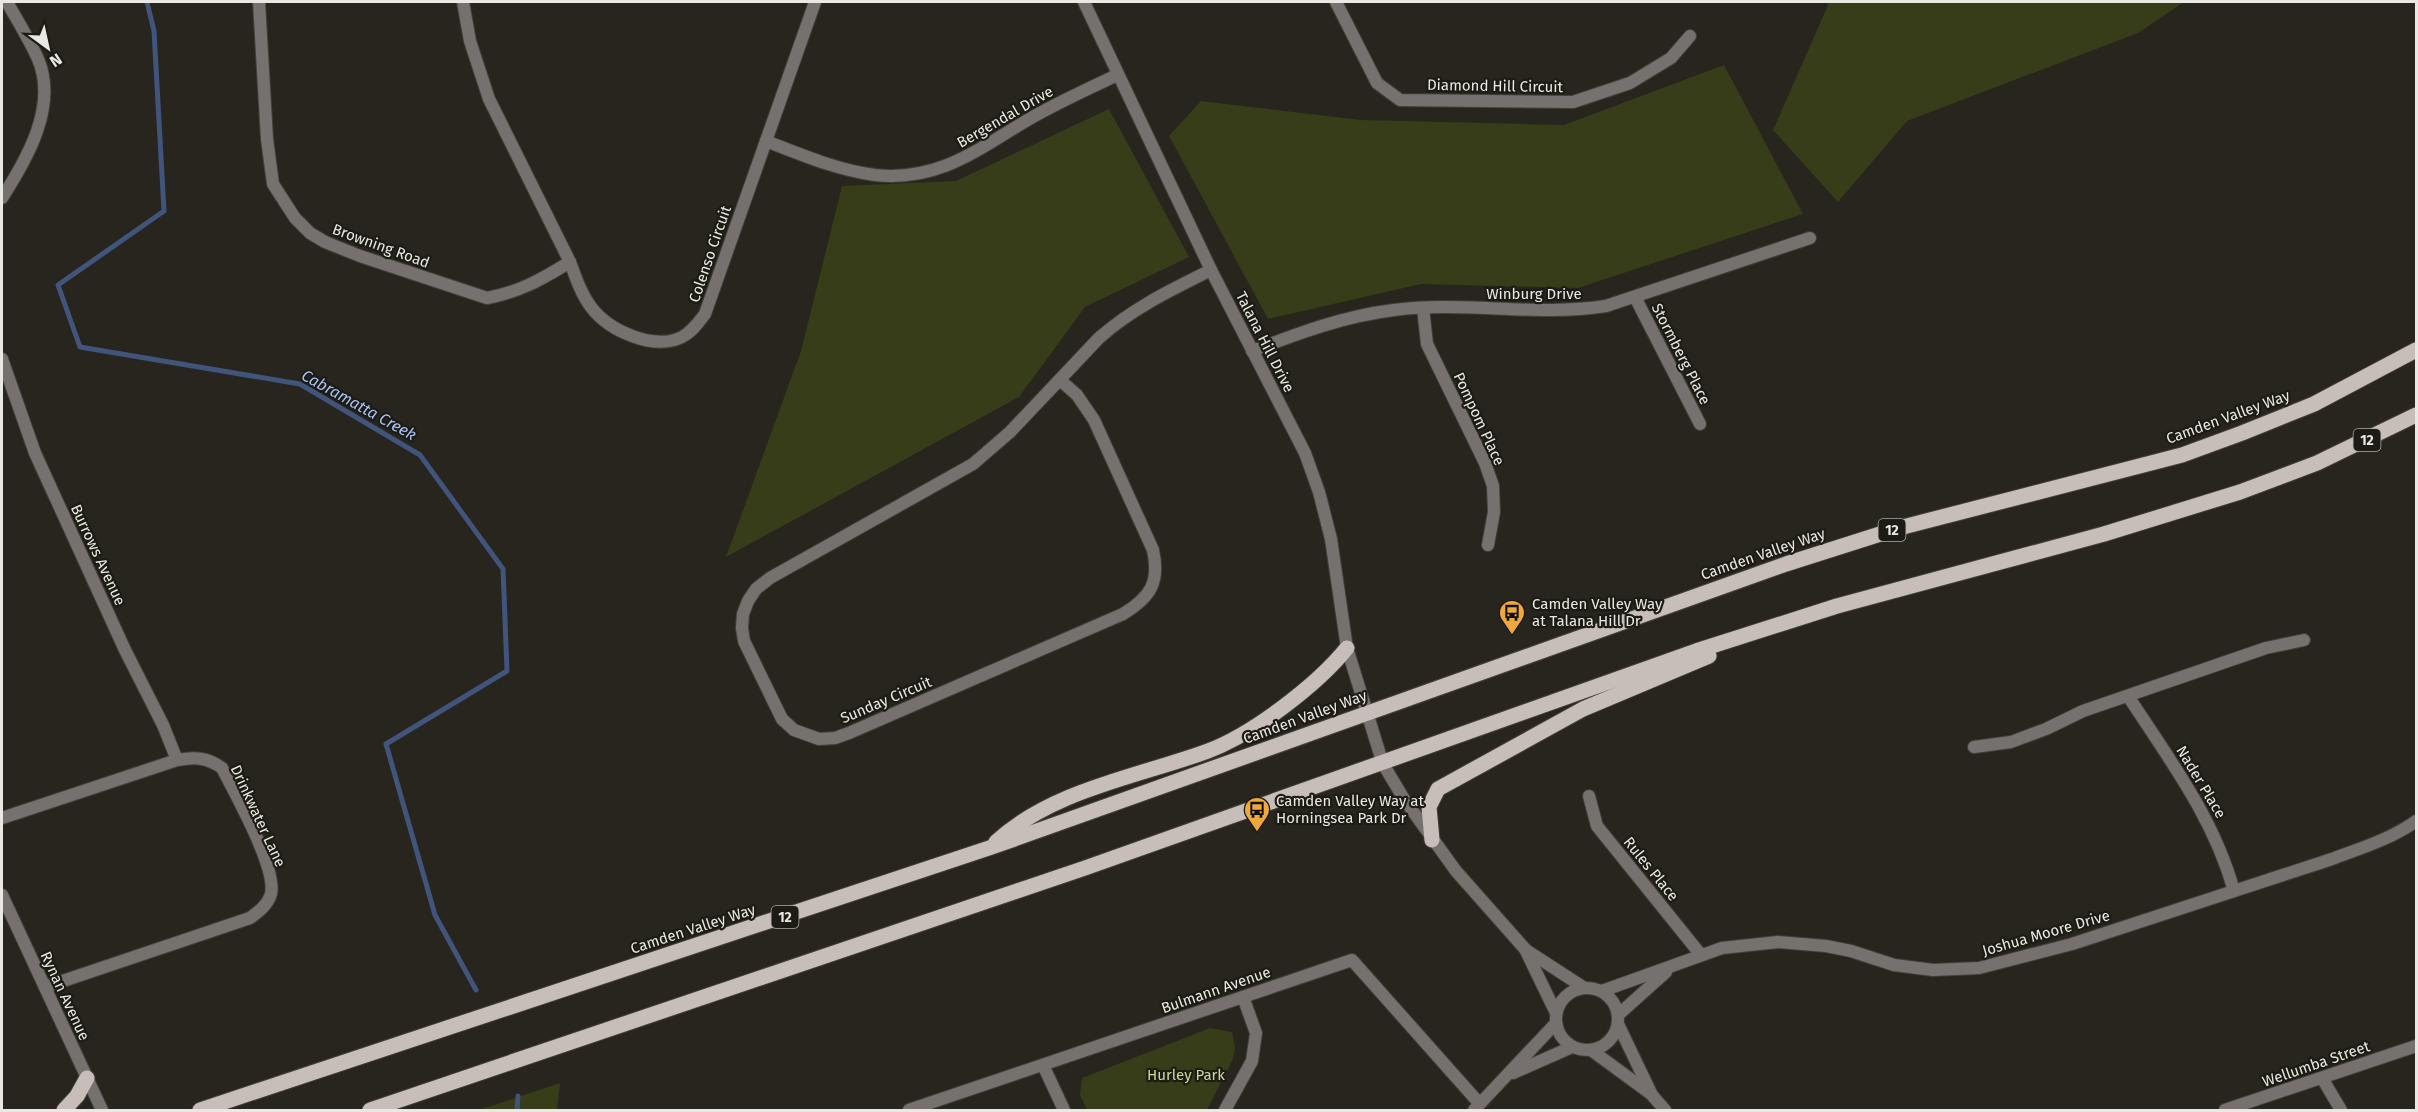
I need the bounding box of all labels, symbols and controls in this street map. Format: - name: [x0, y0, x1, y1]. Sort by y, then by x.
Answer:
- north arrow: [18, 18, 78, 78]
- text: N: [46, 49, 66, 71]
- street label: Diamond Hill Circuit: [1427, 76, 1564, 96]
- street label: Bergendal Drive: [954, 82, 1056, 152]
- street label: Colenso Circuit: [685, 203, 735, 305]
- street label: Browning Road: [330, 220, 432, 272]
- street label: Winburg Drive: [1486, 285, 1582, 303]
- street label: Talana Hill Drive: [1232, 289, 1298, 395]
- street label: Stormberg Place: [1648, 300, 1714, 408]
- water label: Cabramatta Creek: [298, 366, 420, 444]
- street label: Pompom Place: [1450, 370, 1508, 468]
- street label: Camden Valley Way: [2164, 386, 2293, 448]
- road number: 12: [2354, 429, 2380, 451]
- street label: Burrows Avenue: [67, 502, 129, 608]
- road number: 12: [1878, 519, 1906, 541]
- street label: Camden Valley Way: [1698, 524, 1828, 584]
- place label: Camden Valley Way at Talana Hill Dr: [1532, 595, 1663, 630]
- bus stop icon: Camden Valley Way at Talana Hill Dr: [1497, 598, 1527, 636]
- street label: Sunday Circuit: [838, 672, 935, 727]
- street label: Camden Valley Way: [1241, 686, 1370, 748]
- street label: Nader Place: [2172, 742, 2230, 822]
- street label: Drinkwater Lane: [227, 762, 289, 870]
- place label: Camden Valley Way at Horningsea Park Dr: [1276, 792, 1425, 827]
- bus stop icon: Camden Valley Way at Horningsea Park Dr: [1242, 795, 1272, 833]
- street label: Rules Place: [1620, 833, 1682, 905]
- street label: Camden Valley Way: [628, 900, 758, 958]
- road number: 12: [772, 906, 798, 928]
- street label: Joshua Moore Drive: [1980, 906, 2112, 960]
- street label: Rynan Avenue: [37, 949, 93, 1043]
- street label: Bulmann Avenue: [1159, 963, 1273, 1017]
- street label: Wellumba Street: [2260, 1037, 2373, 1091]
- park label: Hurley Park: [1147, 1066, 1225, 1084]

